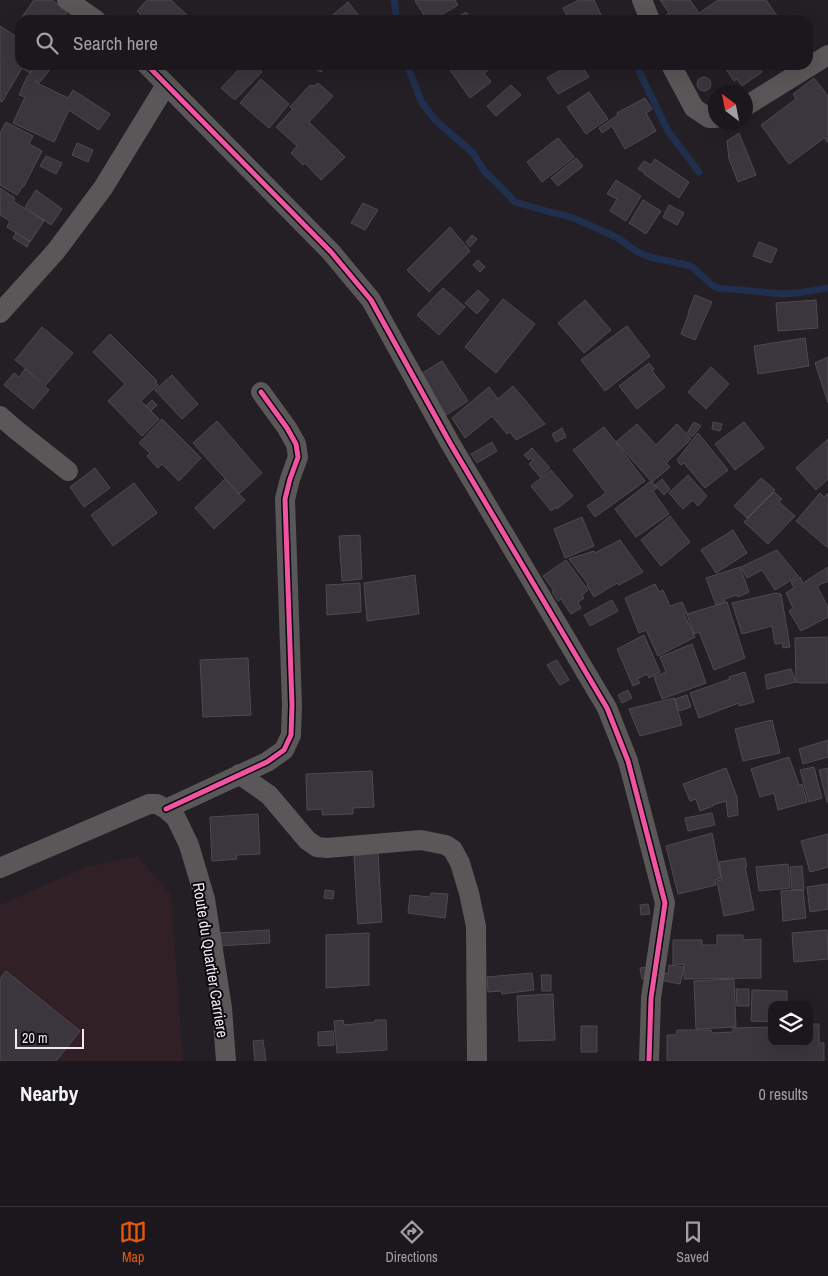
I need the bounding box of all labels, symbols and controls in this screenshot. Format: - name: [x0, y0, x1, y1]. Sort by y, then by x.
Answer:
- search box: [15, 15, 813, 70]
- icon: search: [33, 29, 61, 57]
- text: Search here: [73, 30, 158, 56]
- north arrow: [708, 85, 753, 130]
- street label: Route du Quartier Carriere: [188, 881, 234, 1039]
- map controls: [768, 1001, 813, 1046]
- button: layers: [768, 1001, 813, 1046]
- scale bar: [15, 1026, 84, 1049]
- text: 20 m: [22, 1029, 48, 1047]
- text: Nearby: [20, 1079, 78, 1108]
- text: 0 results: [758, 1083, 808, 1105]
- tab: Map: [119, 1218, 147, 1266]
- tab: Directions: [386, 1218, 438, 1266]
- tab: Saved: [676, 1218, 709, 1266]

